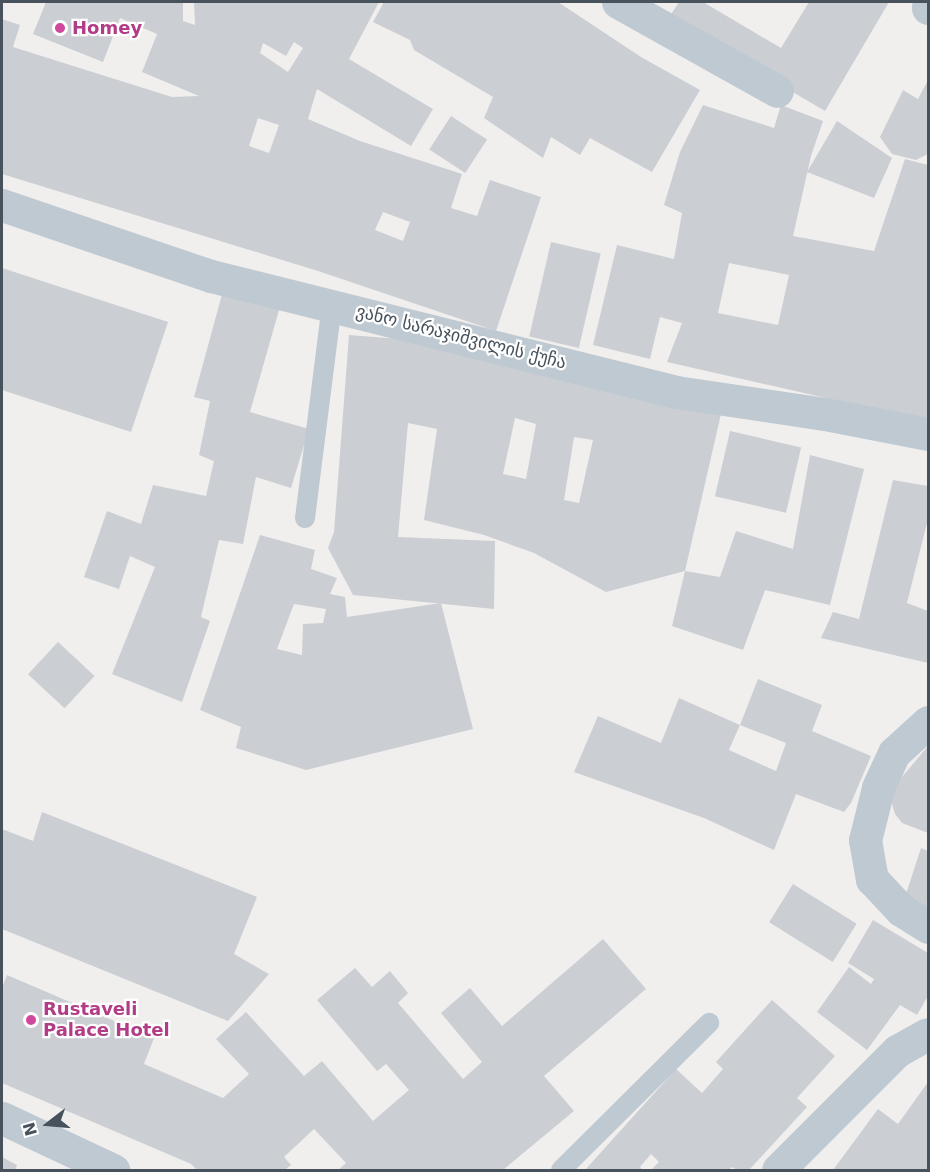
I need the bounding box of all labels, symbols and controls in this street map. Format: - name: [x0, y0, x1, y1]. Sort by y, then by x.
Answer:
- place label: Homey: [72, 17, 142, 39]
- marker: Homey: [53, 21, 67, 35]
- street label: ვანო სარაჯიშვილის ქუჩა: [354, 300, 568, 374]
- place label: Rustaveli Palace Hotel: [43, 999, 170, 1042]
- marker: Rustaveli Palace Hotel: [24, 1013, 38, 1027]
- north arrow: [18, 1094, 78, 1154]
- text: N: [19, 1120, 41, 1138]

